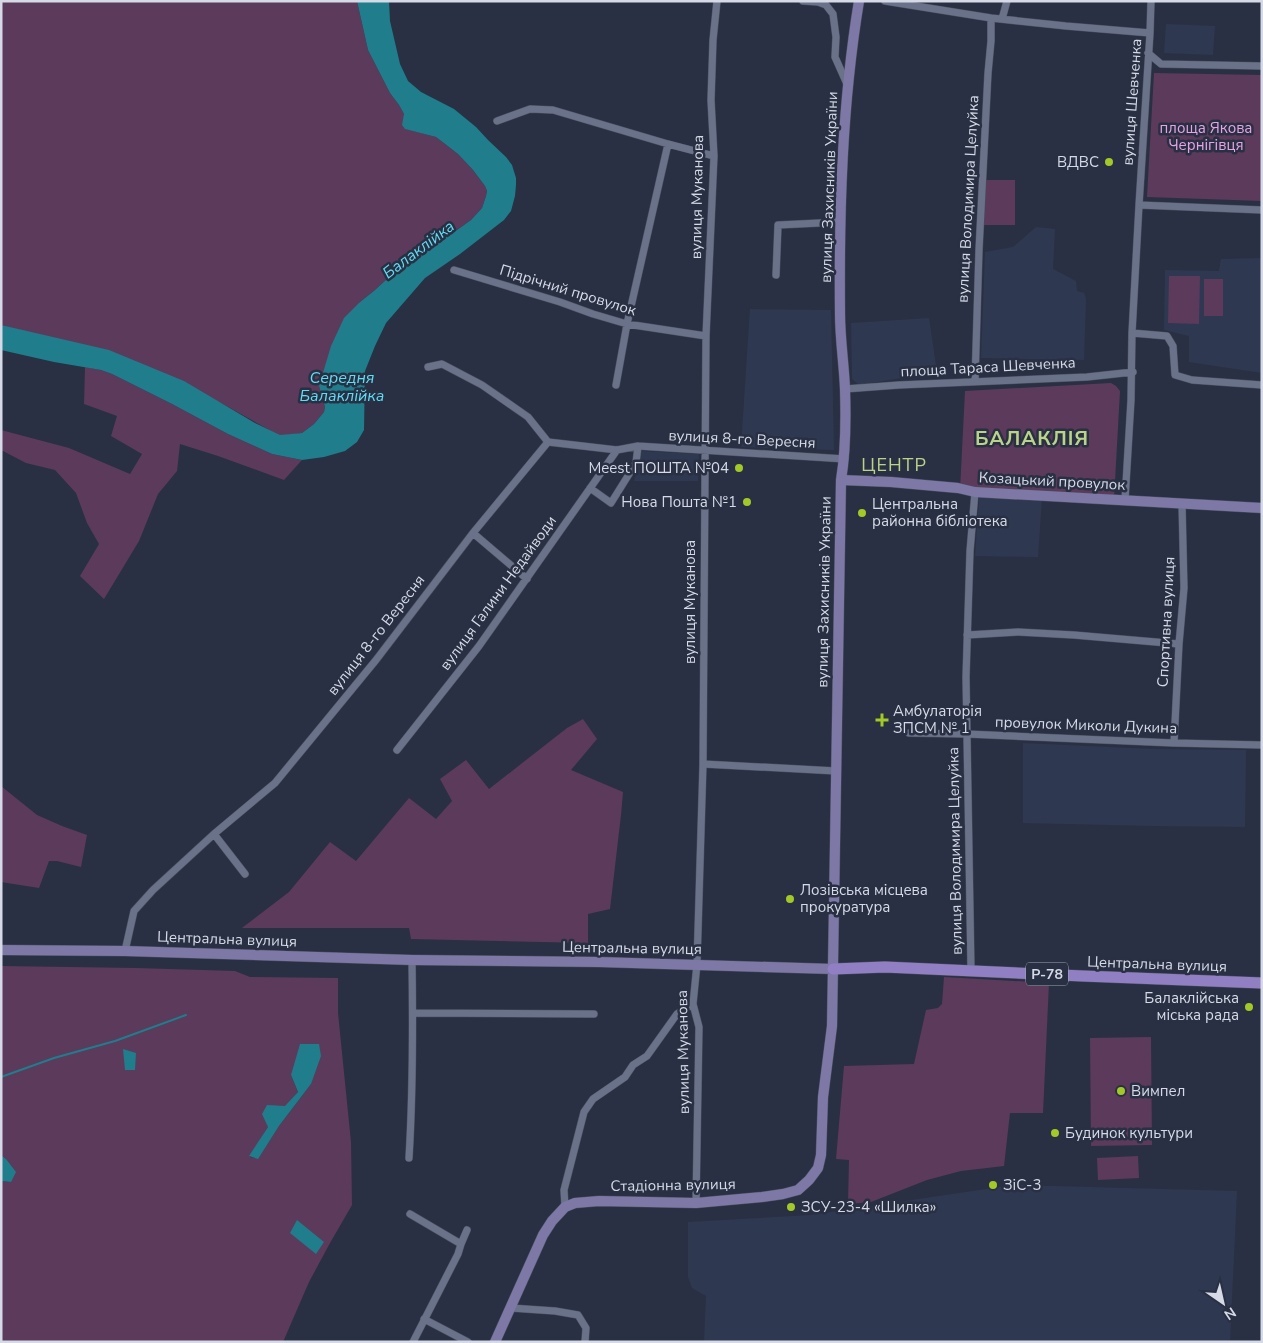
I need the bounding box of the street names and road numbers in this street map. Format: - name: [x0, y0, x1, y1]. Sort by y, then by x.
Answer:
- street label: вулиця Шевченка: [1118, 38, 1146, 166]
- street label: вулиця Захисників України: [816, 91, 842, 283]
- street label: вулиця Володимира Целуйка: [953, 95, 983, 303]
- street label: вулиця Муканова: [686, 135, 708, 259]
- street label: Підрічний провулок: [497, 260, 639, 320]
- street label: площа Тараса Шевченка: [900, 352, 1076, 382]
- street label: вулиця 8-го Вересня: [668, 425, 816, 453]
- street label: Козацький провулок: [978, 467, 1126, 495]
- street label: вулиця Захисників України: [812, 496, 836, 688]
- street label: вулиця Галини Недайводи: [435, 512, 561, 674]
- street label: вулиця Муканова: [680, 540, 700, 664]
- street label: Спортивна вулиця: [1153, 556, 1179, 688]
- street label: вулиця 8-го Вересня: [323, 571, 429, 699]
- street label: провулок Миколи Дукина: [994, 712, 1178, 738]
- street label: вулиця Володимира Целуйка: [943, 747, 967, 955]
- street label: Центральна вулиця: [157, 927, 297, 951]
- street label: Центральна вулиця: [562, 937, 702, 959]
- street label: Центральна вулиця: [1087, 952, 1227, 976]
- road number: Р-78: [1026, 962, 1068, 986]
- street label: вулиця Муканова: [672, 990, 694, 1114]
- street label: Стадіонна вулиця: [610, 1174, 736, 1196]

